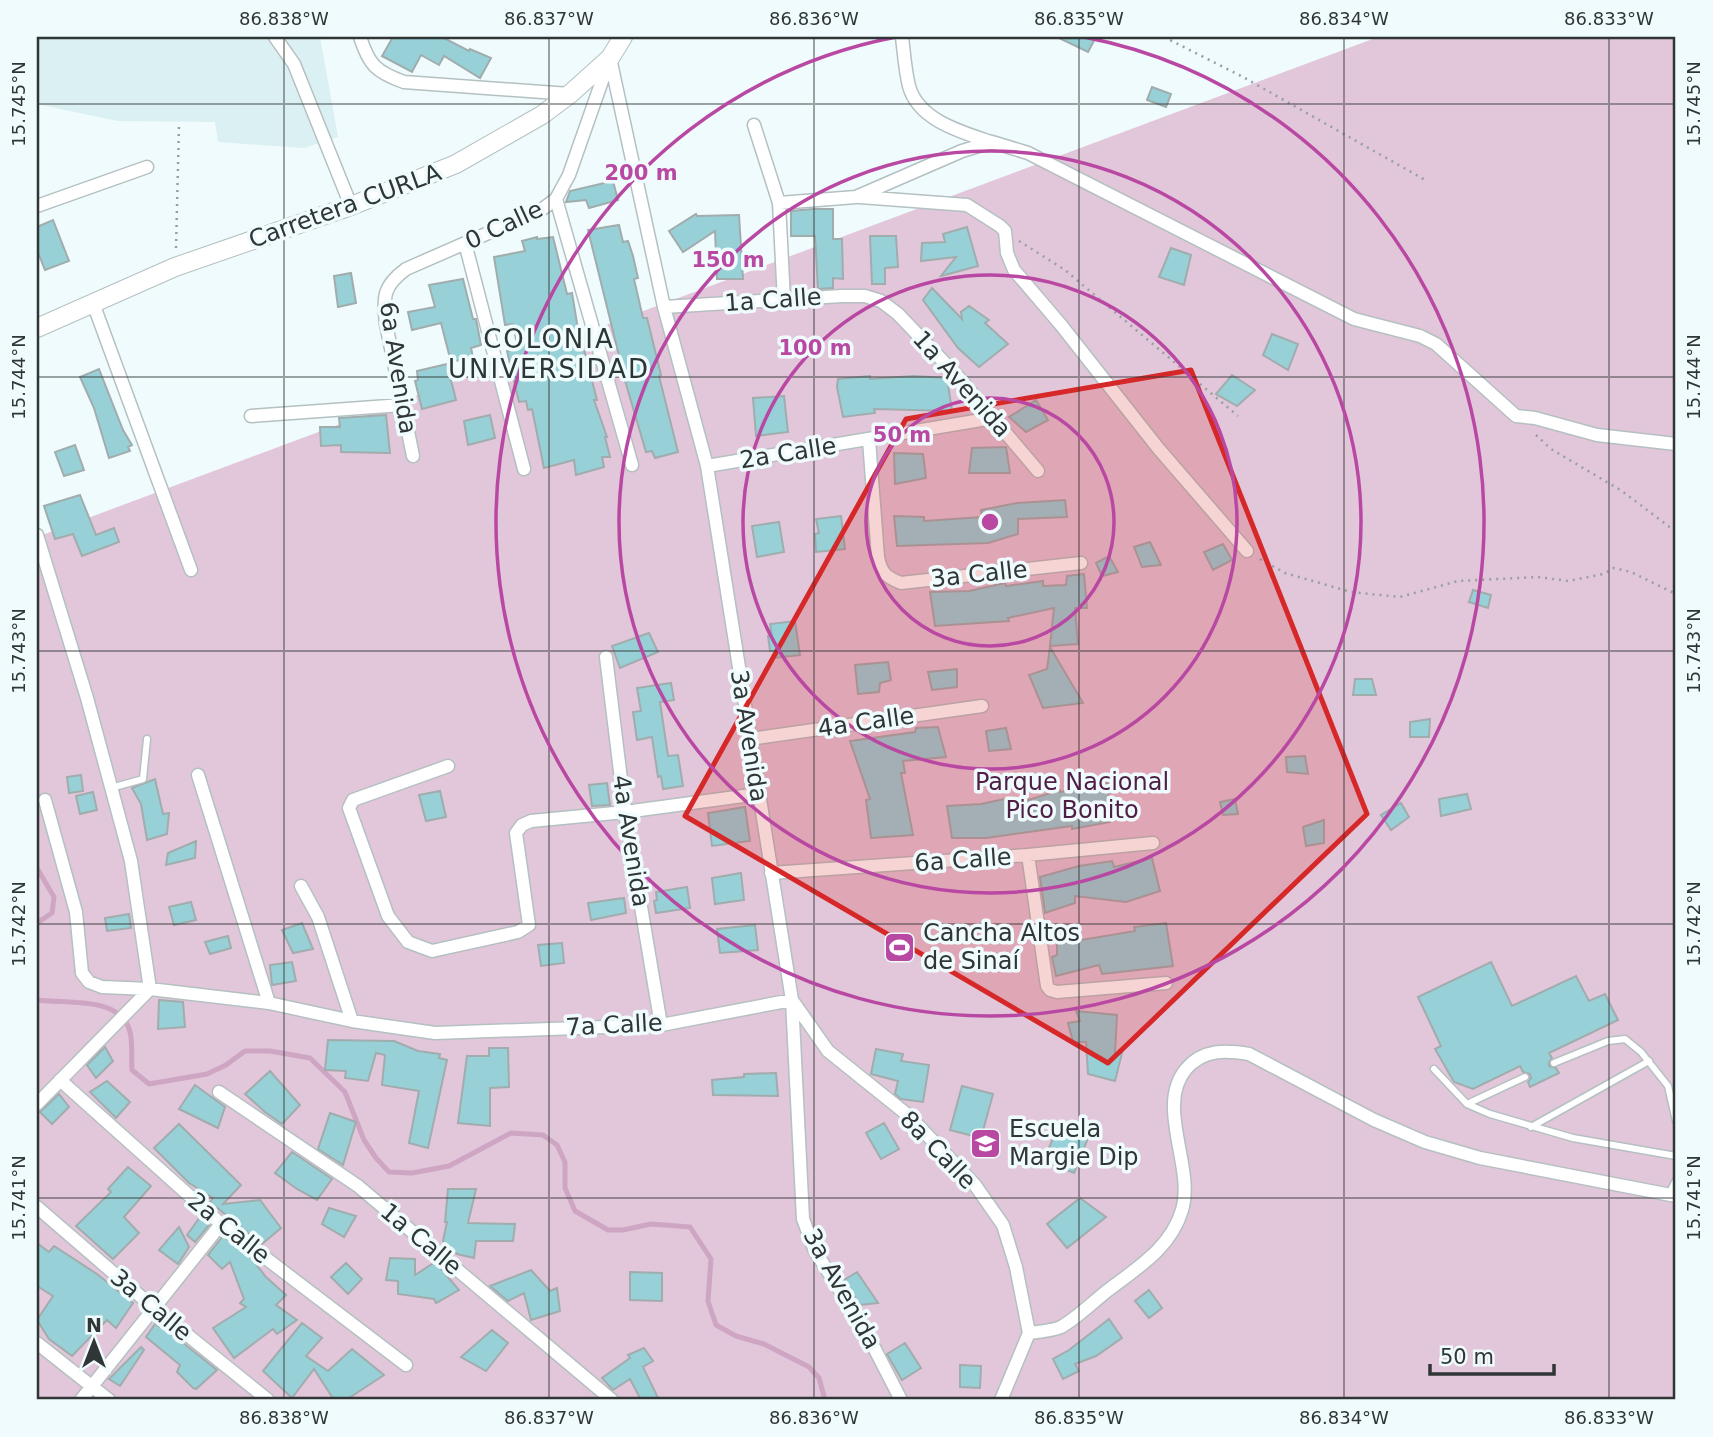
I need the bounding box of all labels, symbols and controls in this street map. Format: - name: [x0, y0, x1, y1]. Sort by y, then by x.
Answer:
- text: 86.838°W: [239, 8, 329, 29]
- text: 86.837°W: [504, 8, 594, 29]
- text: 86.836°W: [769, 8, 859, 29]
- text: 86.835°W: [1034, 8, 1124, 29]
- text: 86.834°W: [1299, 8, 1389, 29]
- text: 86.833°W: [1564, 8, 1654, 29]
- text: 15.745°N: [8, 61, 29, 147]
- text: 15.745°N: [1683, 61, 1704, 147]
- street label: Carretera CURLA: [245, 158, 446, 254]
- text: 200 m: [604, 161, 678, 185]
- street label: 0 Calle: [461, 195, 547, 255]
- text: 150 m: [691, 248, 765, 272]
- street label: 1a Calle: [724, 283, 822, 317]
- street label: 6a Avenida: [374, 300, 422, 436]
- district label: COLONIA UNIVERSIDAD: [448, 324, 650, 384]
- street label: 1a Avenida: [907, 325, 1017, 443]
- text: 15.744°N: [8, 334, 29, 420]
- text: 15.744°N: [1683, 334, 1704, 420]
- text: 100 m: [778, 336, 852, 360]
- text: 50 m: [873, 423, 931, 447]
- street label: 2a Calle: [738, 432, 838, 474]
- centre of rings: [978, 510, 1002, 534]
- street label: 3a Calle: [929, 555, 1029, 593]
- text: 15.743°N: [8, 608, 29, 694]
- text: 15.743°N: [1683, 608, 1704, 694]
- street label: 3a Avenida: [725, 668, 773, 804]
- street label: 4a Calle: [816, 701, 916, 743]
- park label: Parque Nacional Pico Bonito: [975, 768, 1169, 824]
- street label: 4a Avenida: [607, 773, 655, 909]
- street label: 6a Calle: [914, 843, 1012, 877]
- text: 15.742°N: [8, 881, 29, 967]
- text: 15.742°N: [1683, 881, 1704, 967]
- place label: Cancha Altos de Sinaí: [923, 919, 1080, 975]
- sports icon: Cancha Altos de Sinaí: [883, 930, 917, 964]
- street label: 7a Calle: [565, 1008, 663, 1042]
- street label: 8a Calle: [894, 1105, 982, 1195]
- place label: Escuela Margie Dip: [1009, 1115, 1139, 1171]
- school or university icon: Escuela Margie Dip: [969, 1126, 1003, 1160]
- text: 15.741°N: [8, 1155, 29, 1241]
- text: 15.741°N: [1683, 1155, 1704, 1241]
- street label: 2a Calle: [182, 1187, 276, 1269]
- street label: 1a Calle: [375, 1197, 467, 1281]
- street label: 3a Avenida: [797, 1224, 887, 1354]
- street label: 3a Calle: [105, 1263, 197, 1347]
- north arrow: [60, 1308, 130, 1378]
- text: N: [86, 1314, 102, 1336]
- scale bar: [1430, 1332, 1554, 1376]
- text: 50 m: [1440, 1345, 1494, 1369]
- text: 86.838°W: [239, 1407, 329, 1428]
- text: 86.837°W: [504, 1407, 594, 1428]
- text: 86.836°W: [769, 1407, 859, 1428]
- text: 86.835°W: [1034, 1407, 1124, 1428]
- text: 86.834°W: [1299, 1407, 1389, 1428]
- text: 86.833°W: [1564, 1407, 1654, 1428]

